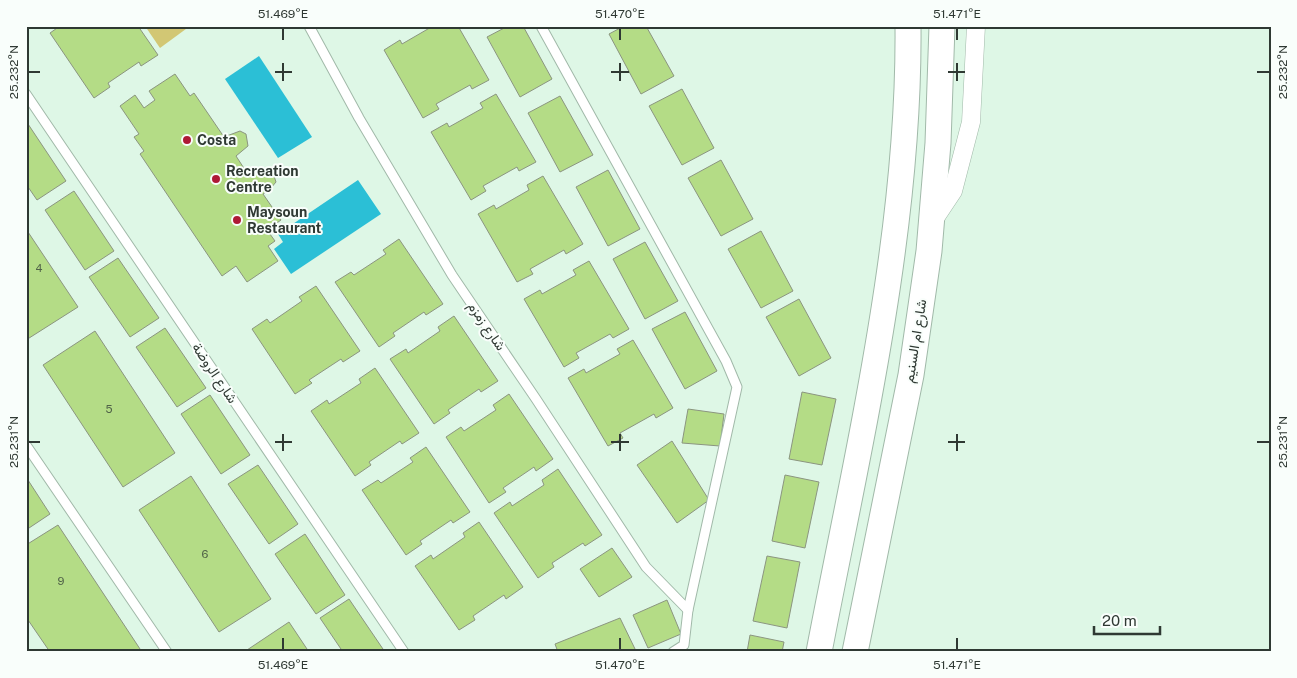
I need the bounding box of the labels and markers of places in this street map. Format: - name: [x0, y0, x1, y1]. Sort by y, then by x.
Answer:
- place label: Costa: [197, 132, 236, 148]
- marker: Costa: [181, 134, 193, 146]
- place label: Recreation Centre: [226, 163, 299, 195]
- marker: Recreation Centre: [210, 173, 222, 185]
- place label: Maysoun Restaurant: [247, 204, 322, 236]
- marker: Maysoun Restaurant: [231, 214, 243, 226]

